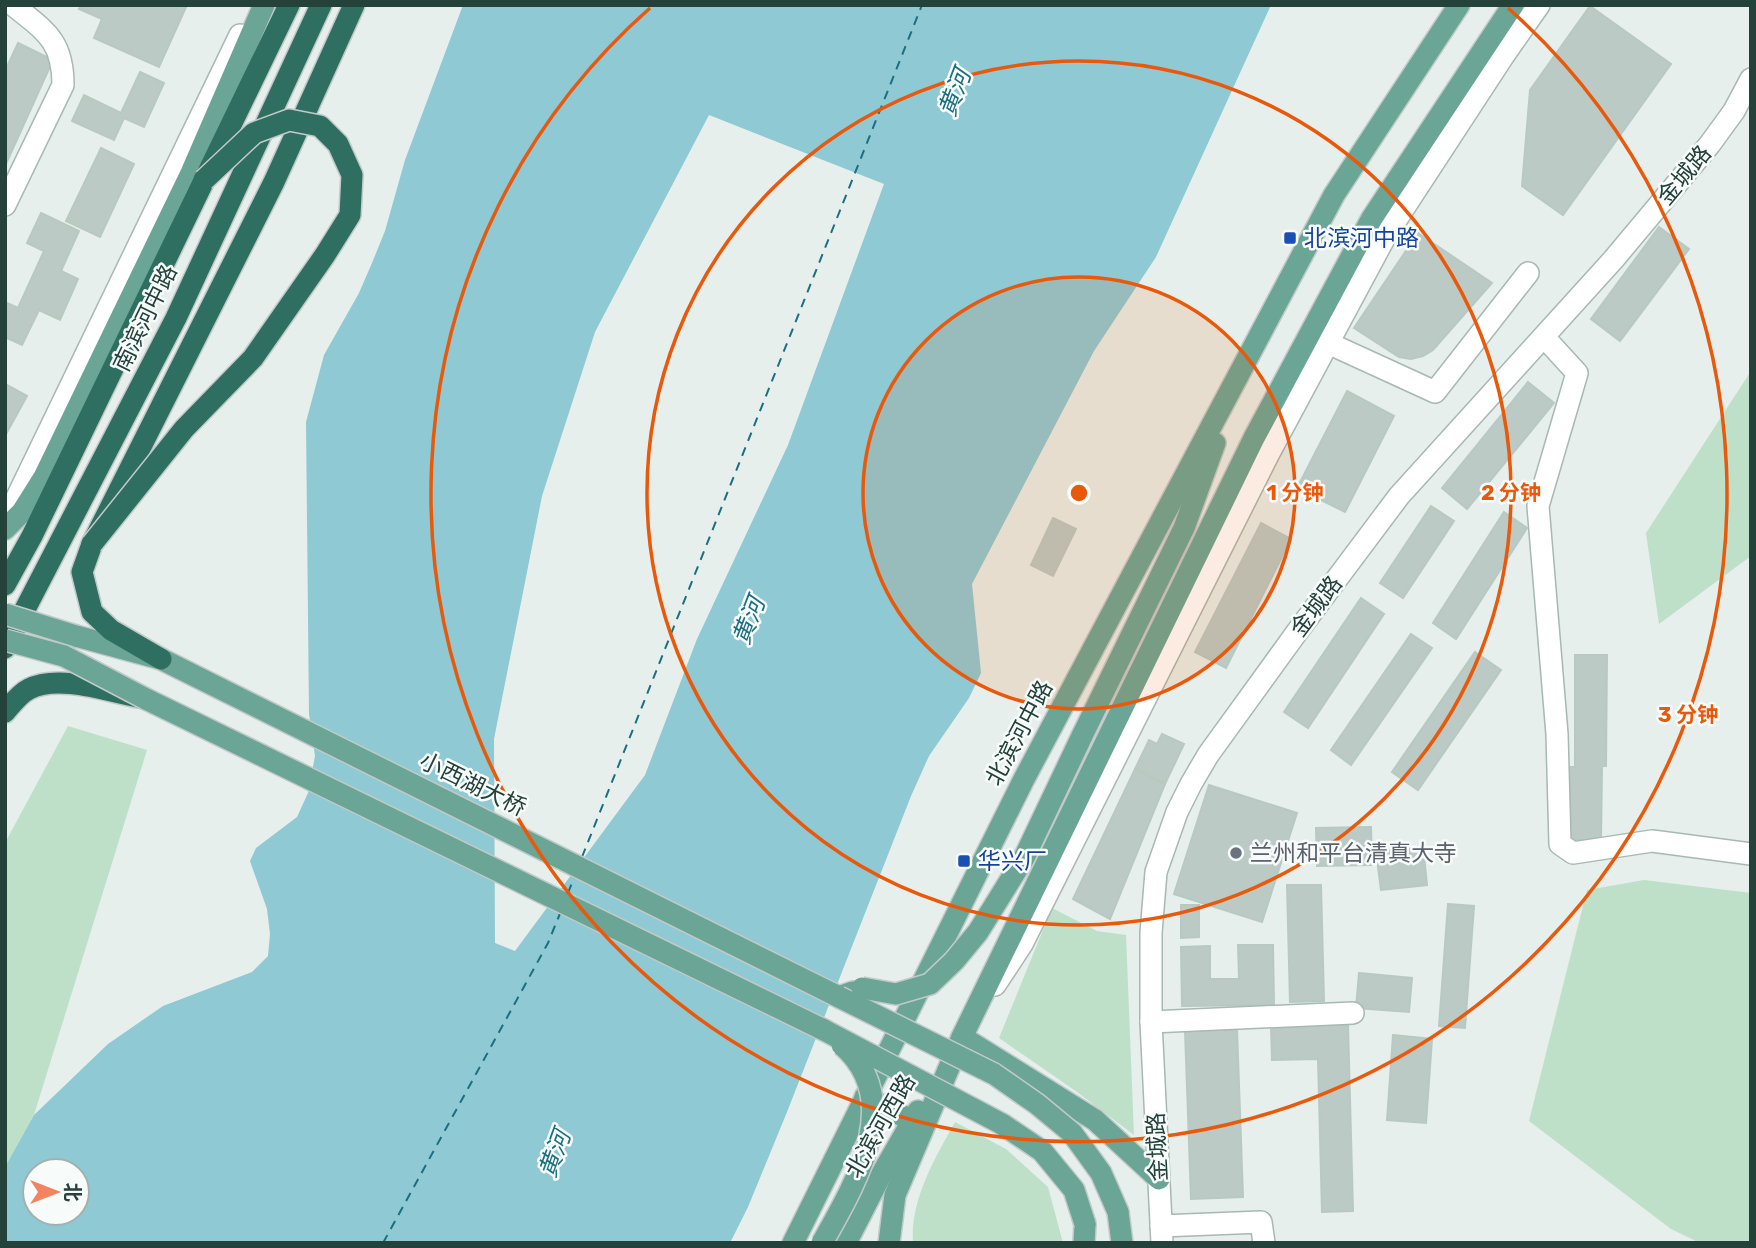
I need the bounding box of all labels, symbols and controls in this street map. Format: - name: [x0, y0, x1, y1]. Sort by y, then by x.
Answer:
- water label: 黄河: [933, 62, 978, 120]
- street label: 金城路: [1651, 140, 1717, 210]
- place label: 北滨河中路: [1304, 224, 1419, 252]
- marker: 北滨河中路: [1282, 230, 1298, 246]
- street label: 南滨河中路: [107, 260, 183, 376]
- text: 1 分钟: [1267, 480, 1323, 505]
- text: 2 分钟: [1481, 480, 1541, 505]
- centre of rings: [1067, 481, 1091, 505]
- street label: 金城路: [1284, 570, 1348, 642]
- water label: 黄河: [727, 590, 772, 648]
- street label: 北滨河中路: [980, 676, 1058, 790]
- text: 3 分钟: [1658, 702, 1718, 727]
- street label: 小西湖大桥: [415, 746, 531, 822]
- place label: 兰州和平台清真大寺: [1250, 839, 1457, 867]
- marker: 兰州和平台清真大寺: [1228, 845, 1244, 861]
- place label: 华兴厂: [978, 847, 1047, 875]
- marker: 华兴厂: [956, 853, 972, 869]
- street label: 北滨河西路: [839, 1069, 921, 1183]
- street label: 金城路: [1141, 1112, 1173, 1182]
- water label: 黄河: [534, 1123, 578, 1181]
- north arrow: [21, 1157, 91, 1227]
- text: 北: [61, 1182, 84, 1202]

